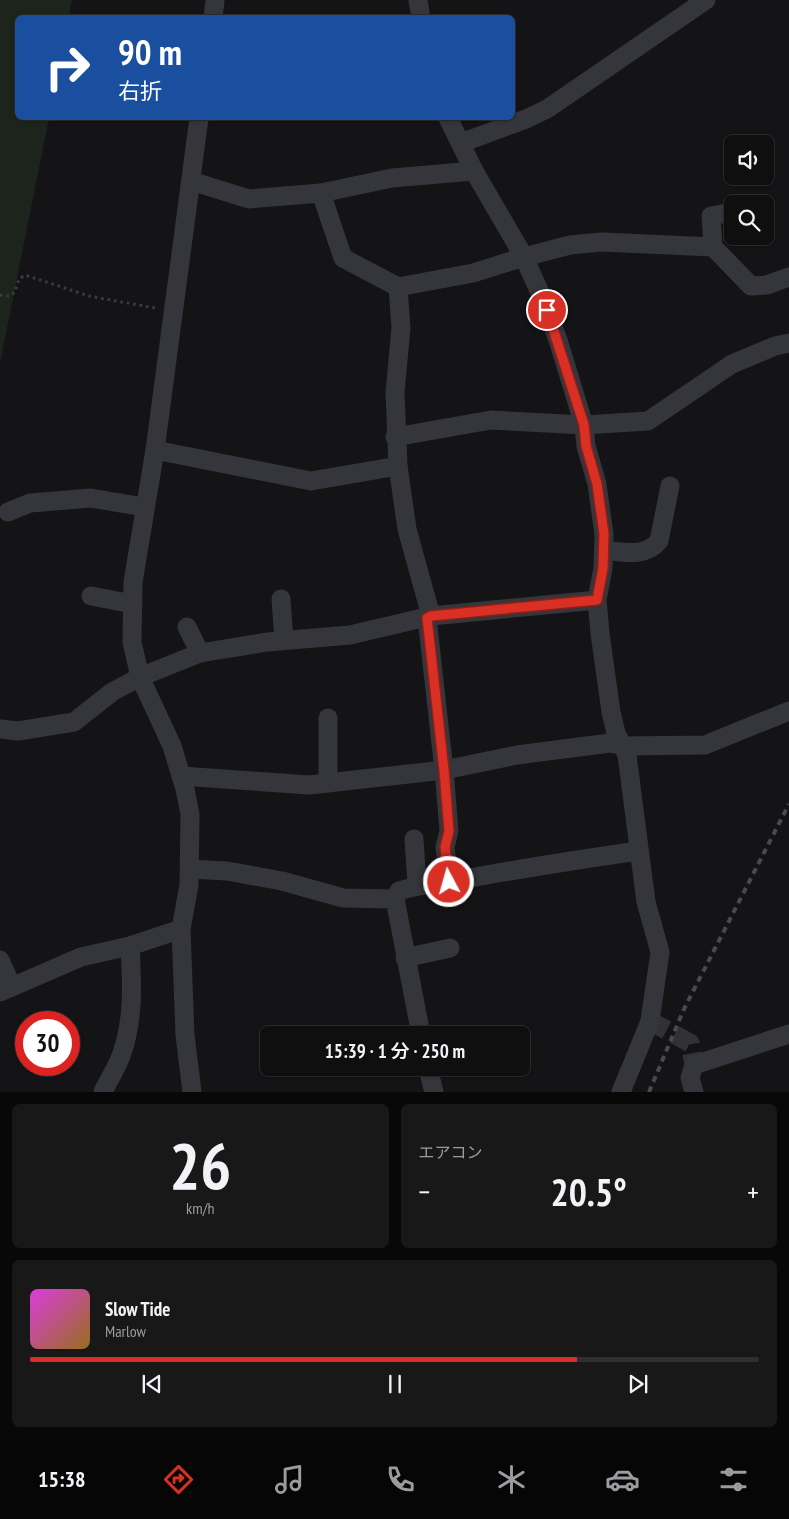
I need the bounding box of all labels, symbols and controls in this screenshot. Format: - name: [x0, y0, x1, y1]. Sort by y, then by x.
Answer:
- text: 90 m: [118, 29, 182, 75]
- icon: right: [35, 35, 100, 100]
- text: 右折: [118, 77, 162, 105]
- map controls: [724, 135, 774, 245]
- button: sound: [724, 135, 774, 185]
- button: search: [724, 195, 774, 245]
- pin: [526, 289, 568, 331]
- icon: arrive: [533, 296, 561, 324]
- position arrow: [422, 855, 474, 907]
- speed limit sign: 30: [15, 1011, 80, 1076]
- text: 15:39 · 1 分 · 250 m: [325, 1039, 465, 1063]
- text: 26: [169, 1123, 231, 1207]
- text: エアコン: [419, 1142, 483, 1162]
- text: 20.5°: [551, 1167, 627, 1216]
- text: −: [419, 1173, 430, 1210]
- text: +: [747, 1173, 759, 1210]
- text: km/h: [186, 1198, 214, 1218]
- text: Slow Tide: [105, 1297, 170, 1321]
- text: Marlow: [105, 1321, 146, 1341]
- icon: previous: [138, 1370, 166, 1398]
- icon: pause: [381, 1370, 409, 1398]
- icon: next: [624, 1370, 652, 1398]
- icon: directions: [161, 1462, 196, 1497]
- icon: music: [272, 1462, 307, 1497]
- icon: phone: [383, 1462, 418, 1497]
- icon: climate: [494, 1462, 529, 1497]
- icon: car: [605, 1462, 640, 1497]
- icon: filters: [716, 1462, 751, 1497]
- text: 15:38: [38, 1465, 86, 1493]

